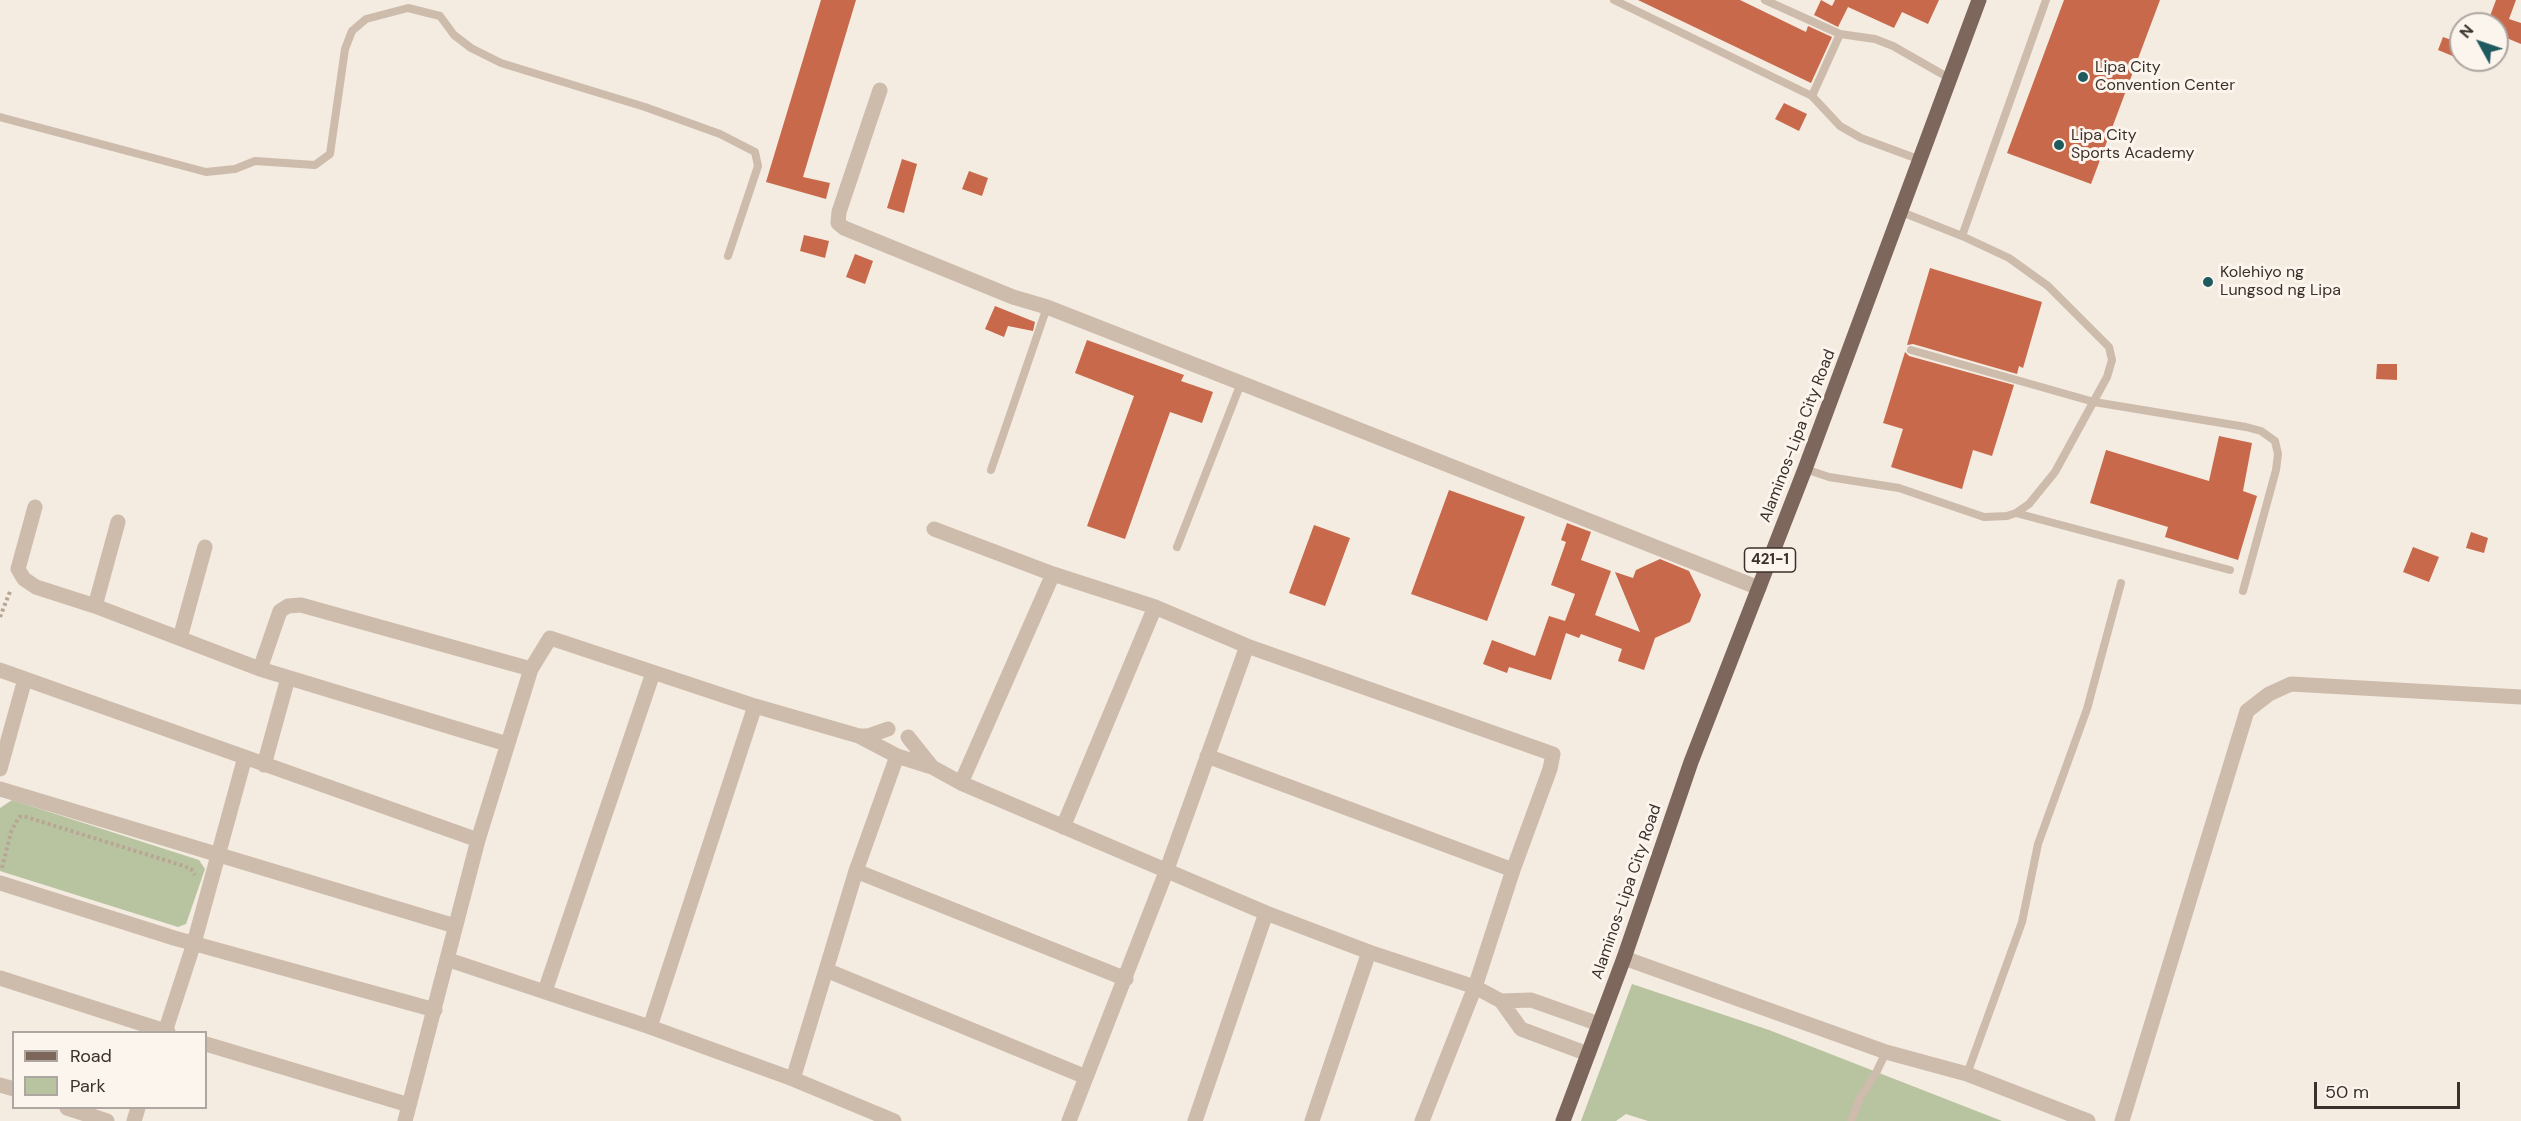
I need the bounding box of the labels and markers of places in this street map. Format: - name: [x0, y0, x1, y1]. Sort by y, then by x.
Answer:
- place label: Lipa City Convention Center: [2095, 58, 2235, 96]
- marker: Lipa City Convention Center: [2076, 70, 2090, 84]
- place label: Lipa City Sports Academy: [2071, 126, 2194, 164]
- marker: Lipa City Sports Academy: [2052, 138, 2066, 152]
- place label: Kolehiyo ng Lungsod ng Lipa: [2220, 263, 2341, 301]
- marker: Kolehiyo ng Lungsod ng Lipa: [2201, 275, 2215, 289]

